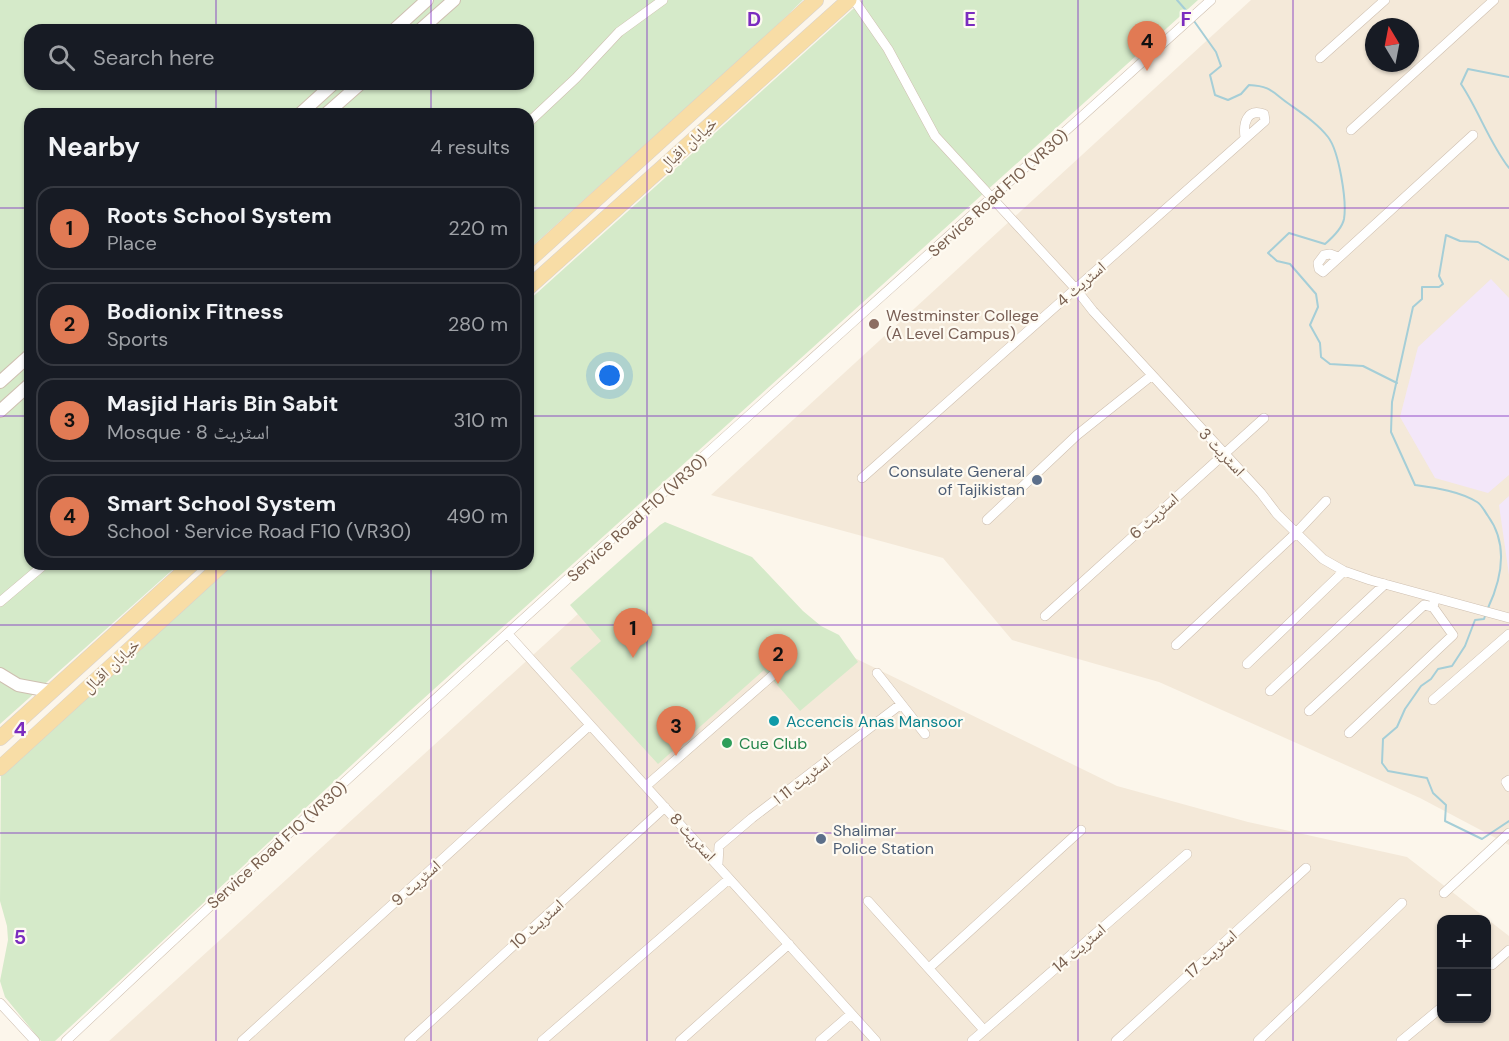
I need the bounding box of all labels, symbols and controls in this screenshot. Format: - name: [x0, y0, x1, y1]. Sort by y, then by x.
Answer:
- text: D: [747, 6, 761, 32]
- text: E: [964, 6, 976, 32]
- text: F: [1180, 6, 1192, 32]
- north arrow: [1365, 18, 1419, 72]
- pin: 4: [1128, 22, 1166, 71]
- search box: [24, 24, 534, 90]
- icon: search: [45, 41, 78, 74]
- text: Search here: [93, 43, 214, 72]
- street label: خیابان اقبال: [655, 112, 721, 176]
- street label: Service Road F10 (VR30): [924, 125, 1072, 261]
- text: Nearby: [48, 130, 140, 164]
- text: 4 results: [430, 134, 510, 160]
- text: Roots School System: [107, 201, 332, 230]
- text: 1: [66, 215, 73, 241]
- text: 220 m: [448, 215, 508, 241]
- text: Place: [107, 230, 157, 256]
- street label: اسٹریٹ 4: [1052, 257, 1110, 311]
- text: Bodionix Fitness: [107, 297, 284, 326]
- place label: Westminster College (A Level Campus): [886, 305, 1039, 344]
- text: 2: [64, 311, 75, 337]
- text: 280 m: [448, 311, 508, 337]
- marker: Westminster College (A Level Campus): [867, 317, 881, 331]
- text: Sports: [107, 326, 168, 352]
- your location: [595, 361, 624, 390]
- text: Masjid Haris Bin Sabit: [107, 389, 338, 418]
- text: 3: [63, 407, 76, 433]
- text: 310 m: [453, 407, 508, 433]
- text: Mosque · اسٹریٹ 8: [107, 419, 270, 445]
- street label: اسٹریٹ 3: [1194, 423, 1250, 481]
- street label: Service Road F10 (VR30): [563, 450, 711, 586]
- place label: Consulate General of Tajikistan: [889, 461, 1025, 500]
- marker: Consulate General of Tajikistan: [1030, 473, 1044, 487]
- street label: اسٹریٹ 6: [1125, 488, 1183, 544]
- text: Smart School System: [107, 489, 336, 518]
- text: 4: [63, 503, 76, 529]
- text: 490 m: [446, 503, 508, 529]
- text: School · Service Road F10 (VR30): [107, 518, 411, 544]
- pin: 1: [614, 608, 652, 658]
- street label: خیابان اقبال: [78, 634, 144, 698]
- pin: 2: [758, 634, 798, 684]
- pin: 3: [656, 706, 696, 756]
- place label: Accencis Anas Mansoor: [786, 711, 963, 732]
- marker: Accencis Anas Mansoor: [767, 714, 781, 728]
- text: 4: [14, 716, 27, 742]
- place label: Cue Club: [739, 733, 807, 754]
- marker: Cue Club: [720, 736, 734, 750]
- street label: اسٹریٹ 11 ا: [769, 751, 835, 809]
- street label: Service Road F10 (VR30): [203, 777, 351, 913]
- street label: اسٹریٹ 8: [665, 808, 721, 866]
- place label: Shalimar Police Station: [833, 820, 934, 859]
- marker: Shalimar Police Station: [814, 832, 828, 846]
- street label: اسٹریٹ 9: [387, 855, 445, 911]
- street label: اسٹریٹ 10: [506, 894, 568, 954]
- map controls: [1437, 915, 1491, 1023]
- button: +: [1437, 915, 1491, 969]
- street label: اسٹریٹ 14: [1048, 919, 1110, 977]
- text: 5: [14, 924, 26, 950]
- street label: اسٹریٹ 17: [1181, 925, 1241, 983]
- button: −: [1437, 969, 1491, 1023]

